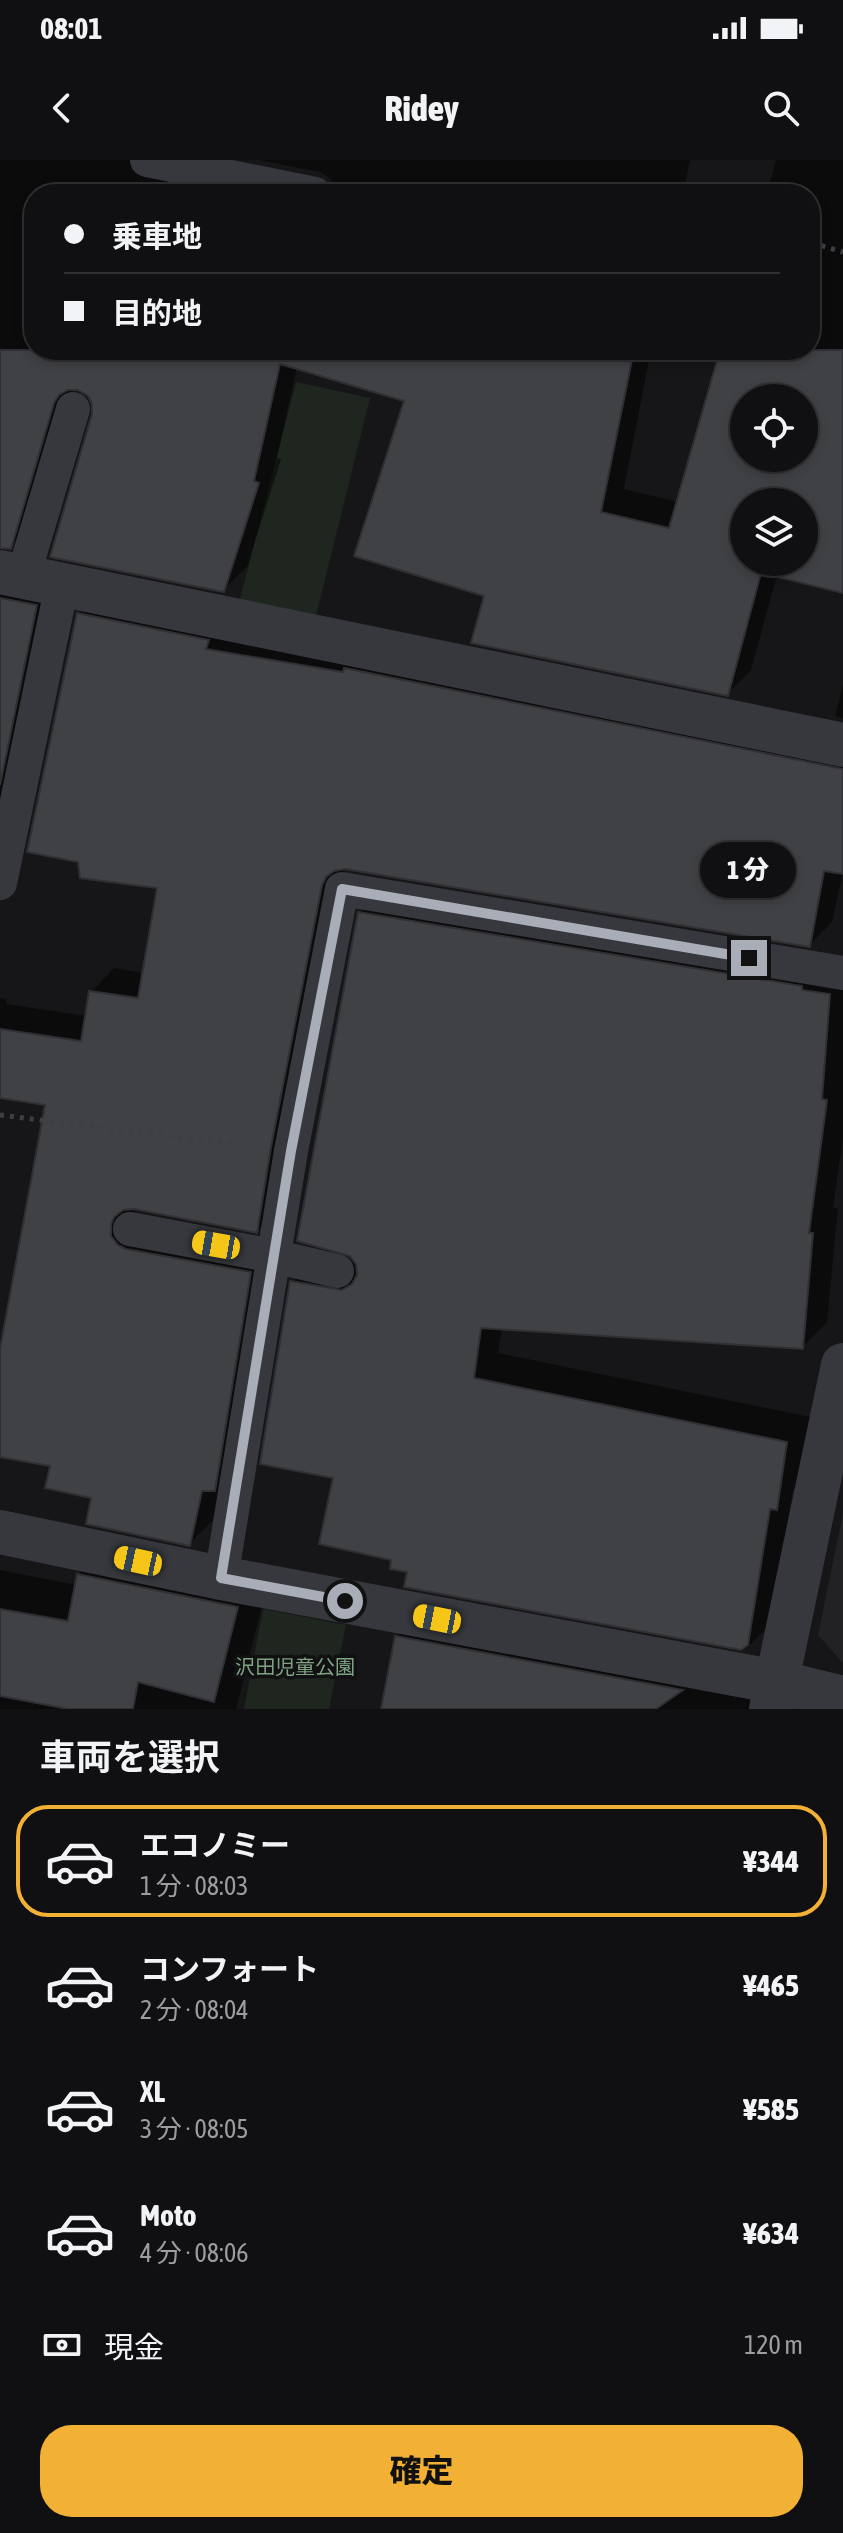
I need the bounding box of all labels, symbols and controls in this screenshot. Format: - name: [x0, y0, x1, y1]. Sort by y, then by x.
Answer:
- text: 08:01: [40, 11, 102, 45]
- icon: back: [40, 86, 84, 130]
- icon: search: [759, 86, 803, 130]
- text: Ridey: [384, 87, 459, 129]
- text: 乗車地: [112, 219, 202, 253]
- text: 目的地: [112, 296, 202, 330]
- map controls: [730, 384, 818, 576]
- button: locate: [730, 384, 818, 472]
- button: layers: [730, 488, 818, 576]
- callout: 1 分: [701, 842, 797, 898]
- text: 1 分: [727, 855, 769, 885]
- route end: [731, 940, 767, 976]
- car: [190, 1229, 242, 1261]
- car: [112, 1544, 164, 1578]
- route start: [327, 1583, 363, 1619]
- car: [411, 1603, 463, 1635]
- park label: 沢田児童公園: [235, 1655, 355, 1678]
- text: 車両を選択: [40, 1736, 220, 1778]
- icon: car: [44, 1825, 116, 1897]
- text: エコノミー: [140, 1828, 290, 1862]
- text: ¥344: [743, 1844, 799, 1878]
- text: 1 分 · 08:03: [140, 1871, 249, 1901]
- icon: car: [44, 1949, 116, 2021]
- text: コンフォート: [140, 1952, 319, 1986]
- text: ¥465: [743, 1968, 799, 2002]
- text: 2 分 · 08:04: [140, 1995, 249, 2025]
- icon: car: [44, 2073, 116, 2145]
- text: XL: [140, 2074, 165, 2108]
- text: ¥585: [743, 2092, 799, 2126]
- text: 3 分 · 08:05: [140, 2114, 249, 2144]
- icon: car: [44, 2197, 116, 2269]
- text: Moto: [140, 2198, 197, 2232]
- text: ¥634: [743, 2216, 799, 2250]
- text: 4 分 · 08:06: [140, 2238, 249, 2268]
- icon: cash: [40, 2323, 84, 2367]
- text: 現金: [104, 2330, 164, 2364]
- text: 120 m: [744, 2330, 803, 2360]
- button: 確定: [40, 2425, 803, 2517]

